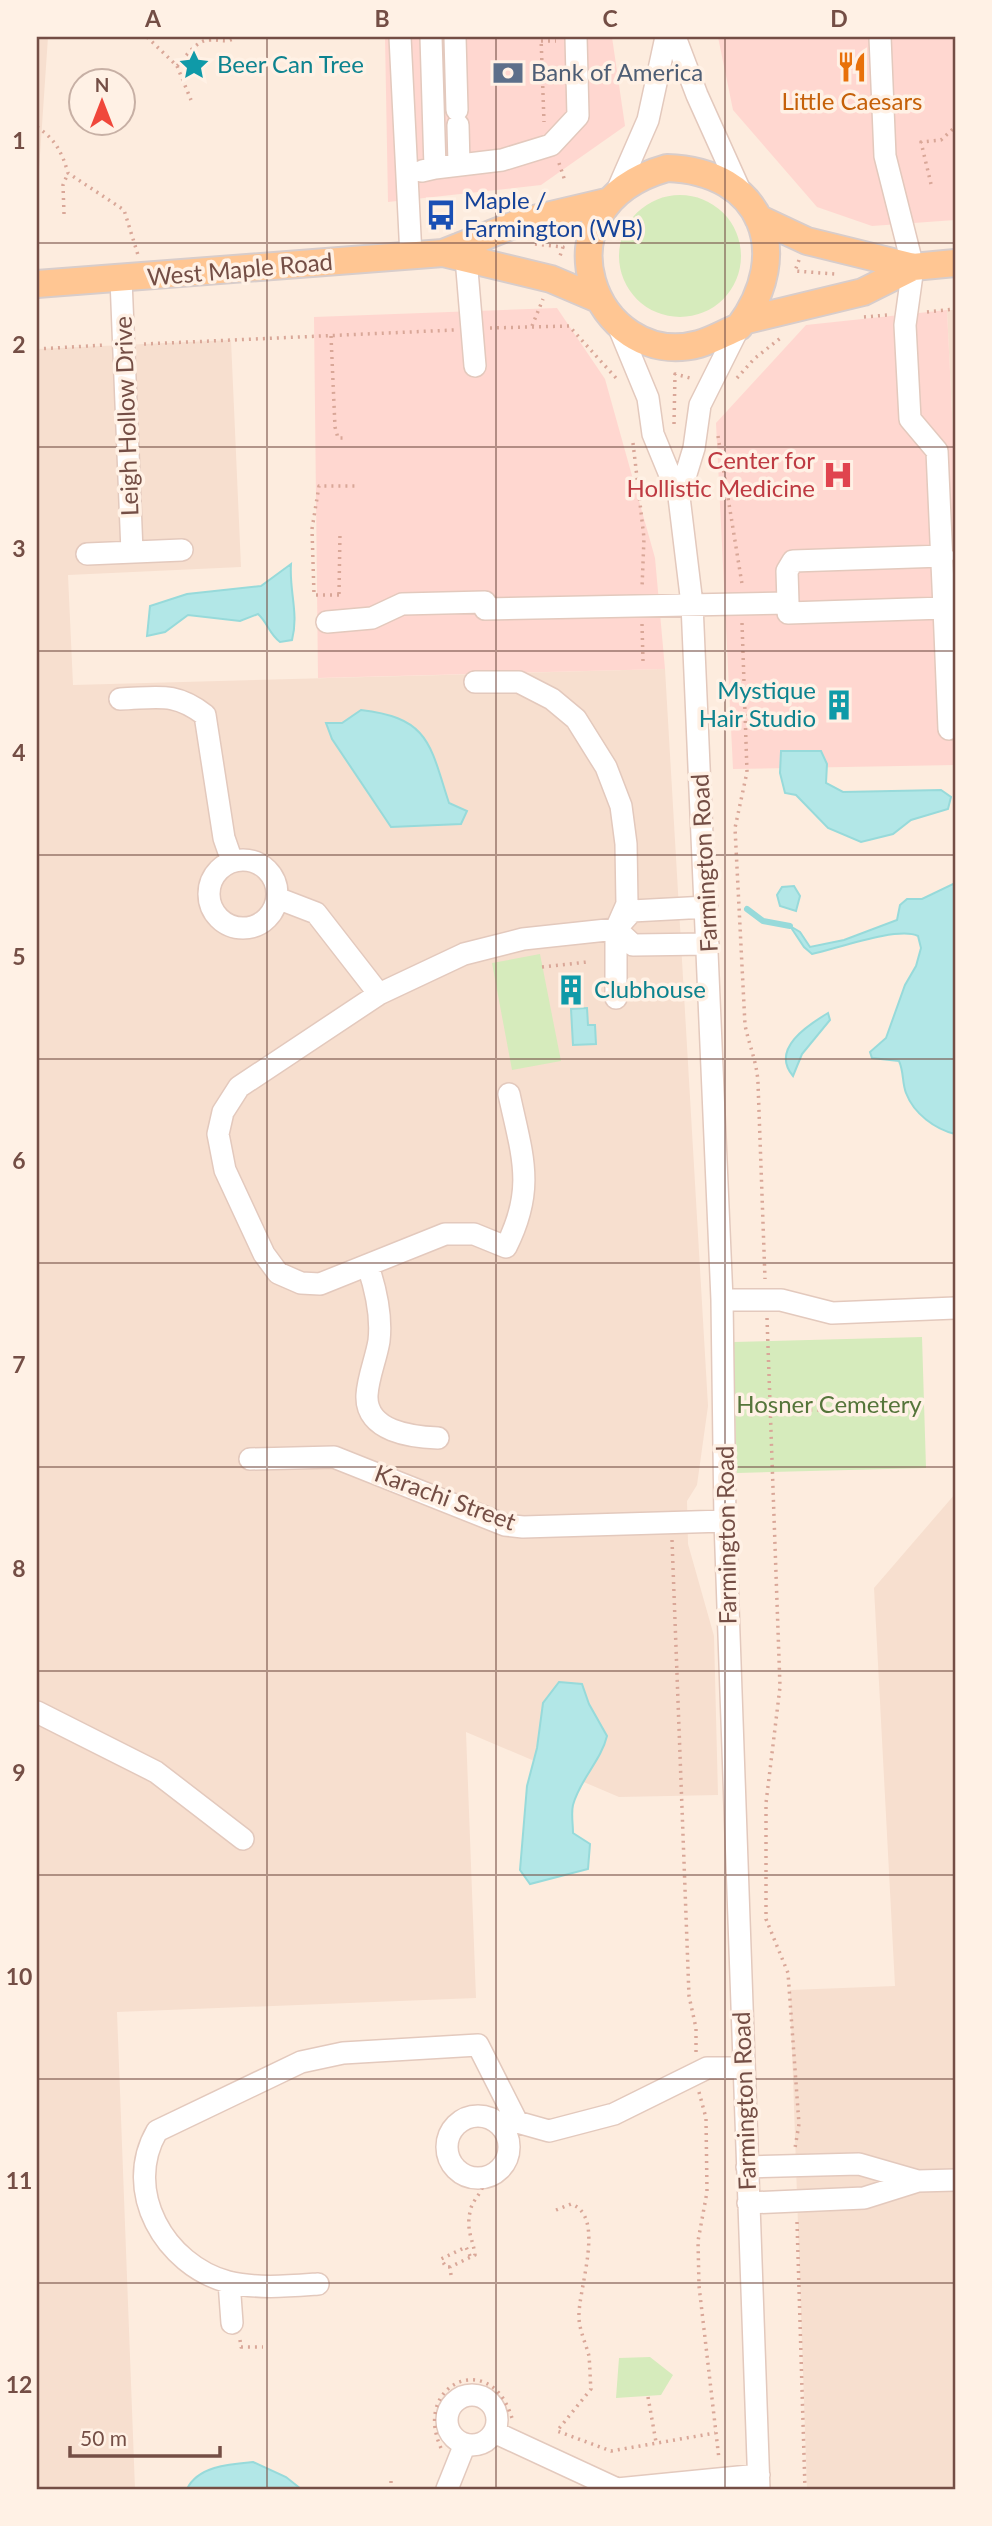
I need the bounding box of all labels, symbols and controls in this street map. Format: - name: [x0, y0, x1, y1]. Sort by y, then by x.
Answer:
- text: A: [144, 4, 162, 32]
- text: B: [374, 4, 390, 32]
- text: C: [602, 4, 618, 32]
- text: D: [830, 4, 848, 32]
- place icon: Beer Can Tree: [177, 48, 211, 82]
- place label: Beer Can Tree: [217, 49, 364, 78]
- restaurant icon: Little Caesars: [835, 50, 869, 84]
- bank icon: Bank of America: [491, 56, 525, 90]
- place label: Bank of America: [531, 57, 703, 86]
- north arrow: [66, 66, 136, 136]
- text: N: [95, 73, 109, 96]
- place label: Little Caesars: [782, 86, 922, 115]
- text: 1: [12, 126, 26, 154]
- place label: Maple / Farmington (WB): [464, 185, 643, 242]
- bus stop icon: Maple / Farmington (WB): [424, 198, 458, 232]
- street label: West Maple Road: [146, 246, 334, 291]
- street label: Leigh Hollow Drive: [108, 316, 143, 516]
- text: 2: [12, 330, 26, 358]
- place label: Center for Hollistic Medicine: [627, 445, 815, 502]
- hospital icon: Center for Hollistic Medicine: [821, 458, 855, 492]
- text: 3: [12, 534, 26, 562]
- place label: Mystique Hair Studio: [699, 675, 816, 732]
- building icon: Mystique Hair Studio: [822, 688, 856, 722]
- text: 4: [12, 738, 26, 766]
- street label: Farmington Road: [684, 773, 723, 953]
- text: 5: [12, 942, 26, 970]
- building icon: Clubhouse: [554, 973, 588, 1007]
- place label: Clubhouse: [594, 974, 706, 1003]
- text: 6: [12, 1146, 26, 1174]
- text: 7: [12, 1350, 26, 1378]
- park label: Hosner Cemetery: [736, 1389, 922, 1418]
- street label: Farmington Road: [709, 1445, 742, 1625]
- street label: Karachi Street: [371, 1458, 520, 1536]
- text: 8: [12, 1554, 26, 1582]
- text: 9: [12, 1758, 26, 1786]
- text: 10: [6, 1962, 32, 1990]
- street label: Farmington Road: [726, 2011, 761, 2191]
- text: 11: [6, 2166, 32, 2194]
- text: 12: [6, 2370, 32, 2398]
- scale bar: [70, 2414, 220, 2458]
- text: 50 m: [80, 2425, 127, 2450]

